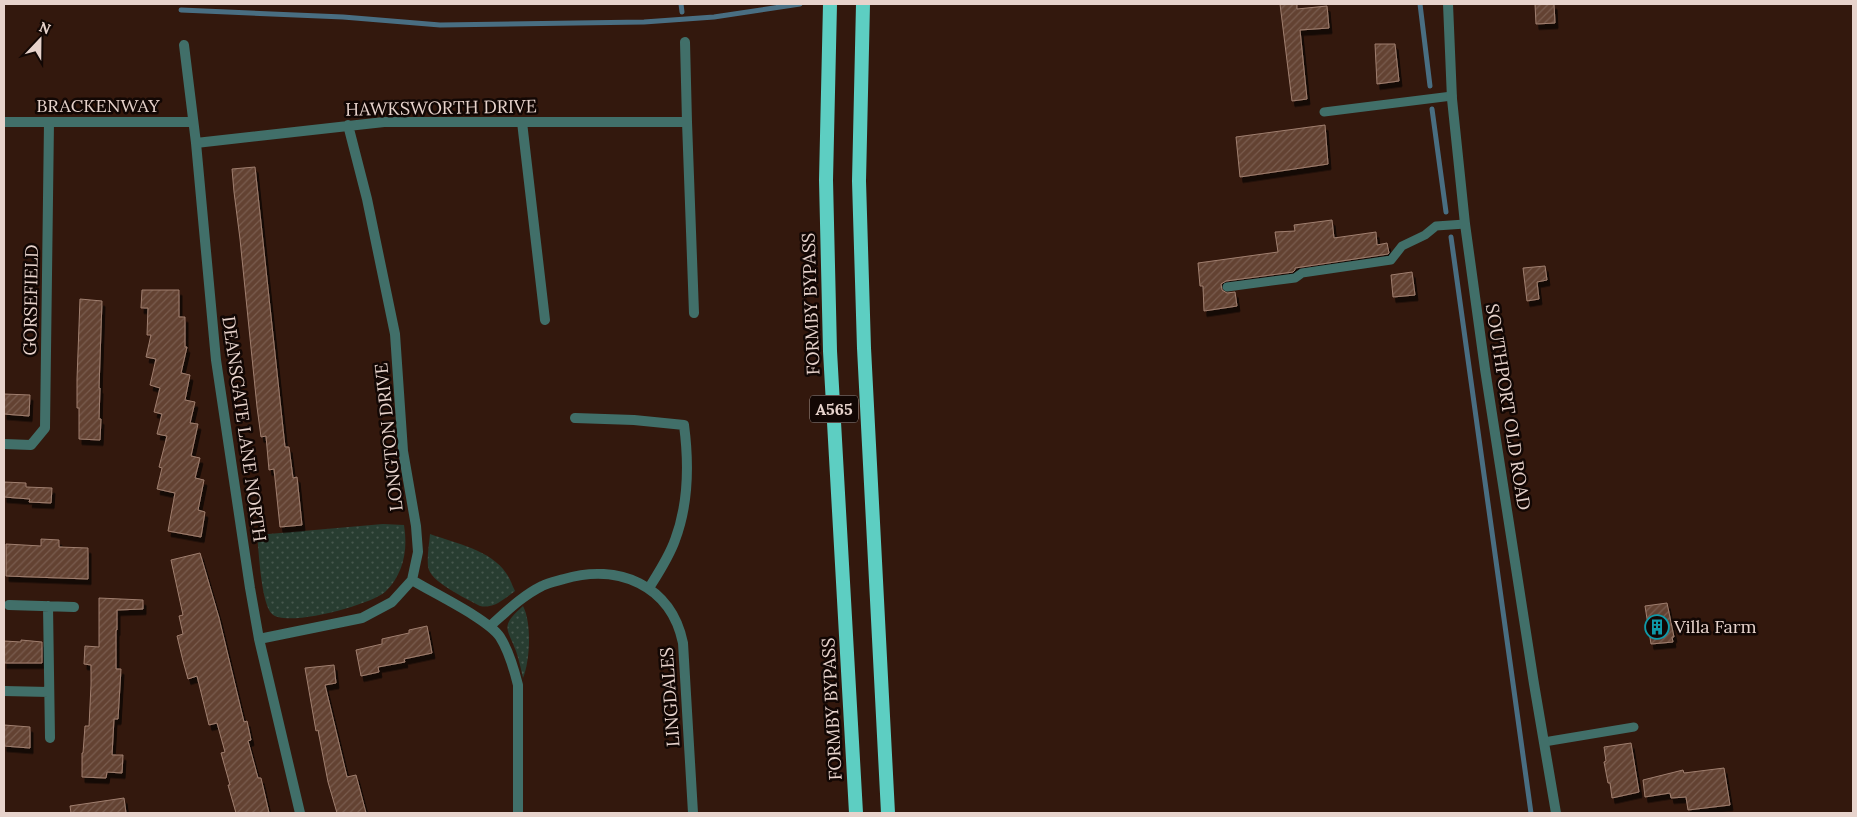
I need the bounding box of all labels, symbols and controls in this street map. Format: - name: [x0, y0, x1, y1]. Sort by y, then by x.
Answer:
- north arrow: [15, 15, 65, 65]
- text: N: [36, 18, 53, 38]
- street label: BRACKENWAY: [36, 94, 160, 117]
- street label: HAWKSWORTH DRIVE: [345, 94, 537, 121]
- street label: FORMBY BYPASS: [797, 232, 824, 376]
- street label: GORSEFIELD: [18, 244, 43, 356]
- street label: SOUTHPORT OLD ROAD: [1481, 302, 1536, 512]
- street label: DEANSGATE LANE NORTH: [217, 315, 272, 543]
- street label: LONGTON DRIVE: [369, 362, 408, 512]
- road number: A565: [810, 396, 858, 422]
- building icon: Villa Farm: [1644, 614, 1670, 640]
- place label: Villa Farm: [1673, 615, 1757, 638]
- street label: FORMBY BYPASS: [816, 637, 847, 781]
- street label: LINGDALES: [655, 646, 684, 748]

